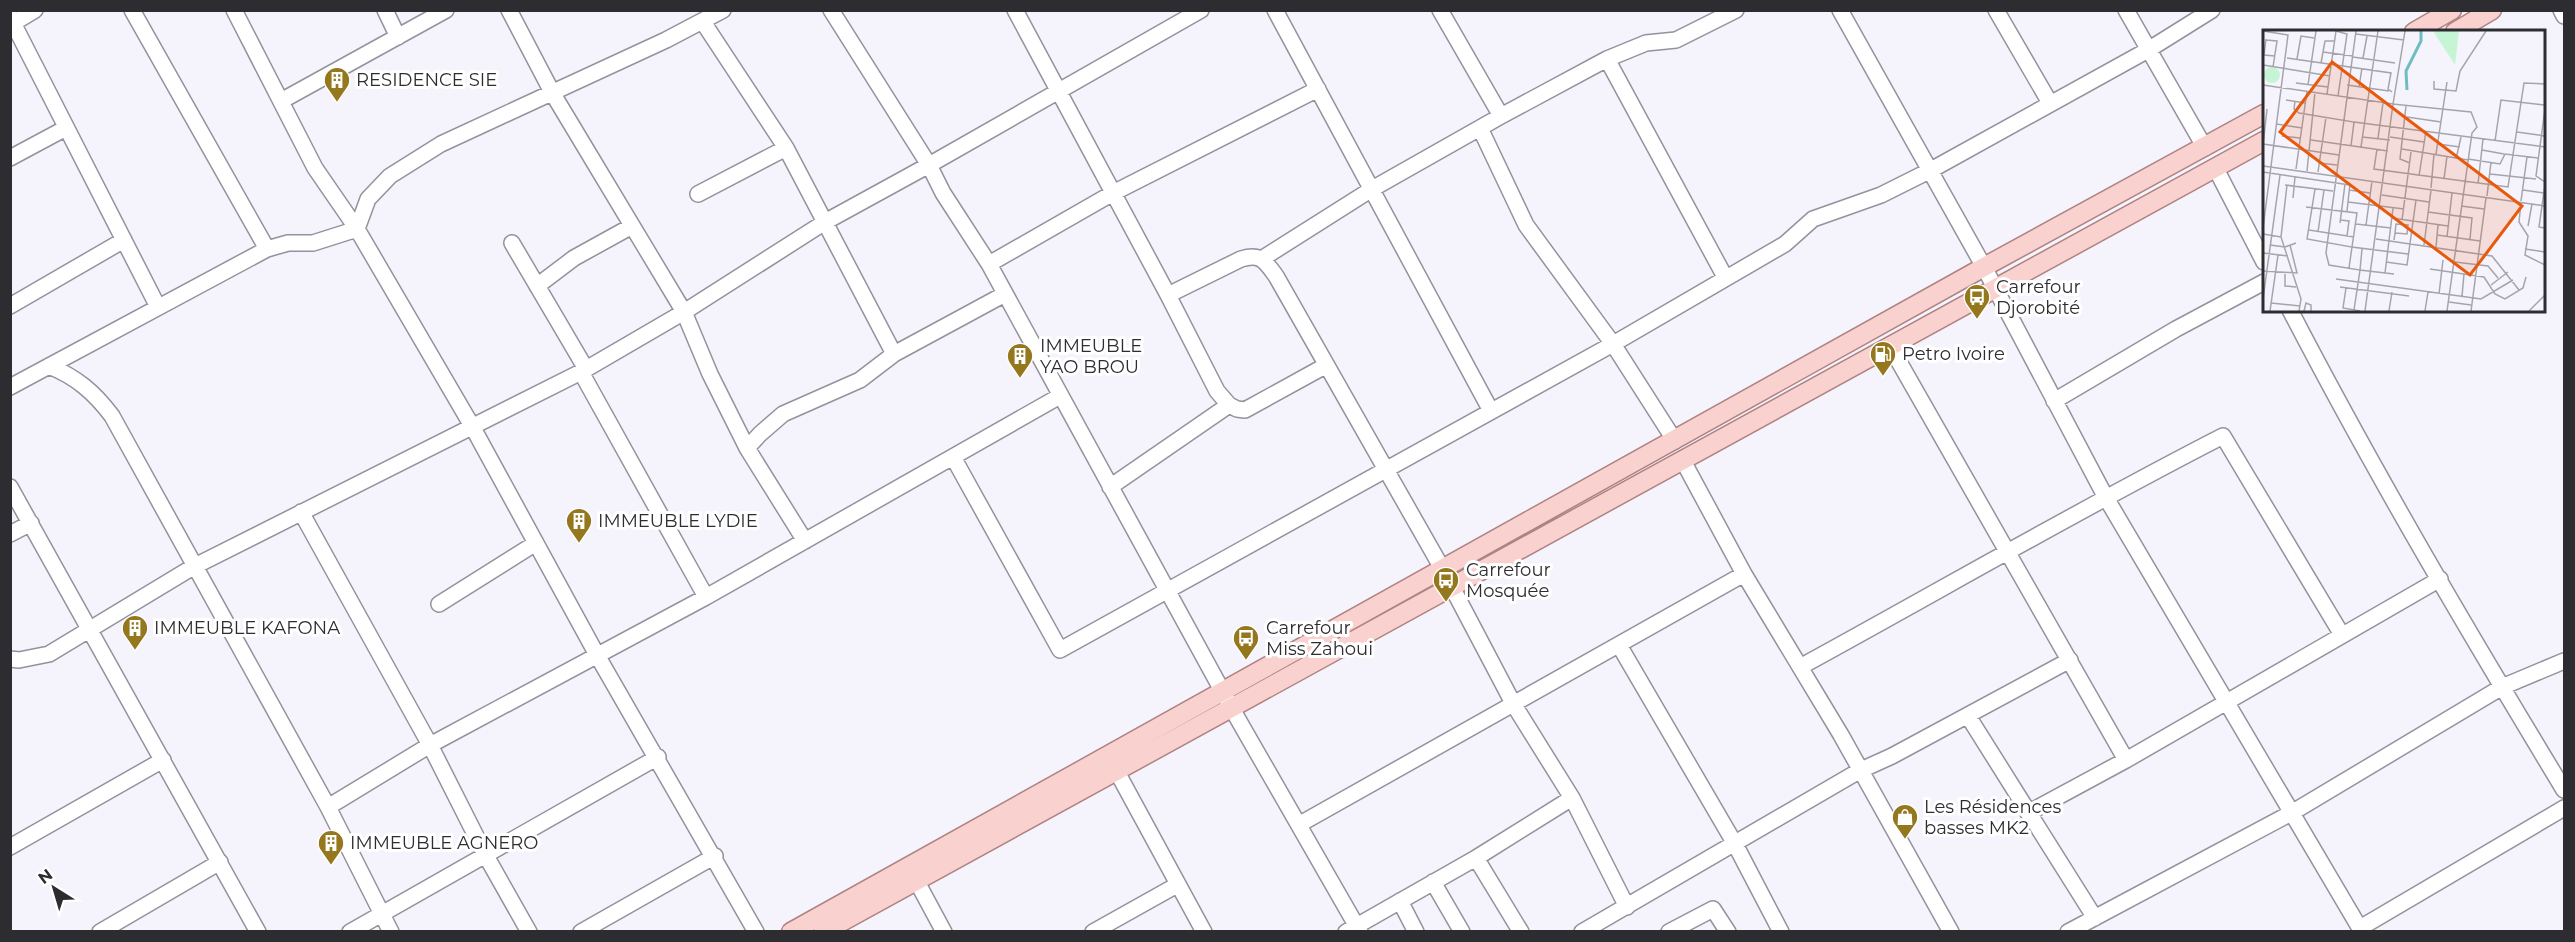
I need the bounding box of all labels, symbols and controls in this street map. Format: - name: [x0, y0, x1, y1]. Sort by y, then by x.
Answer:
- inset map: [2263, 30, 2545, 312]
- building icon: RESIDENCE SIE: [322, 65, 352, 103]
- place label: RESIDENCE SIE: [356, 69, 497, 91]
- place label: Carrefour Djorobité: [1996, 276, 2081, 319]
- bus stop icon: Carrefour Djorobité: [1962, 282, 1992, 320]
- place label: IMMEUBLE YAO BROU: [1040, 335, 1142, 378]
- fuel station icon: Petro Ivoire: [1868, 339, 1898, 377]
- building icon: IMMEUBLE YAO BROU: [1005, 341, 1035, 379]
- place label: Petro Ivoire: [1902, 343, 2005, 365]
- building icon: IMMEUBLE LYDIE: [564, 506, 594, 544]
- place label: IMMEUBLE LYDIE: [598, 510, 758, 532]
- place label: Carrefour Mosquée: [1466, 559, 1551, 602]
- bus stop icon: Carrefour Mosquée: [1431, 565, 1461, 603]
- building icon: IMMEUBLE KAFONA: [120, 613, 150, 651]
- place label: IMMEUBLE KAFONA: [154, 617, 340, 639]
- place label: Carrefour Miss Zahoui: [1266, 617, 1373, 660]
- bus stop icon: Carrefour Miss Zahoui: [1231, 623, 1261, 661]
- place label: Les Résidences basses MK2: [1924, 796, 2061, 839]
- shop icon: Les Résidences basses MK2: [1890, 802, 1920, 840]
- building icon: IMMEUBLE AGNERO: [316, 828, 346, 866]
- place label: IMMEUBLE AGNERO: [350, 832, 538, 854]
- north arrow: [24, 858, 84, 918]
- text: N: [34, 865, 56, 888]

